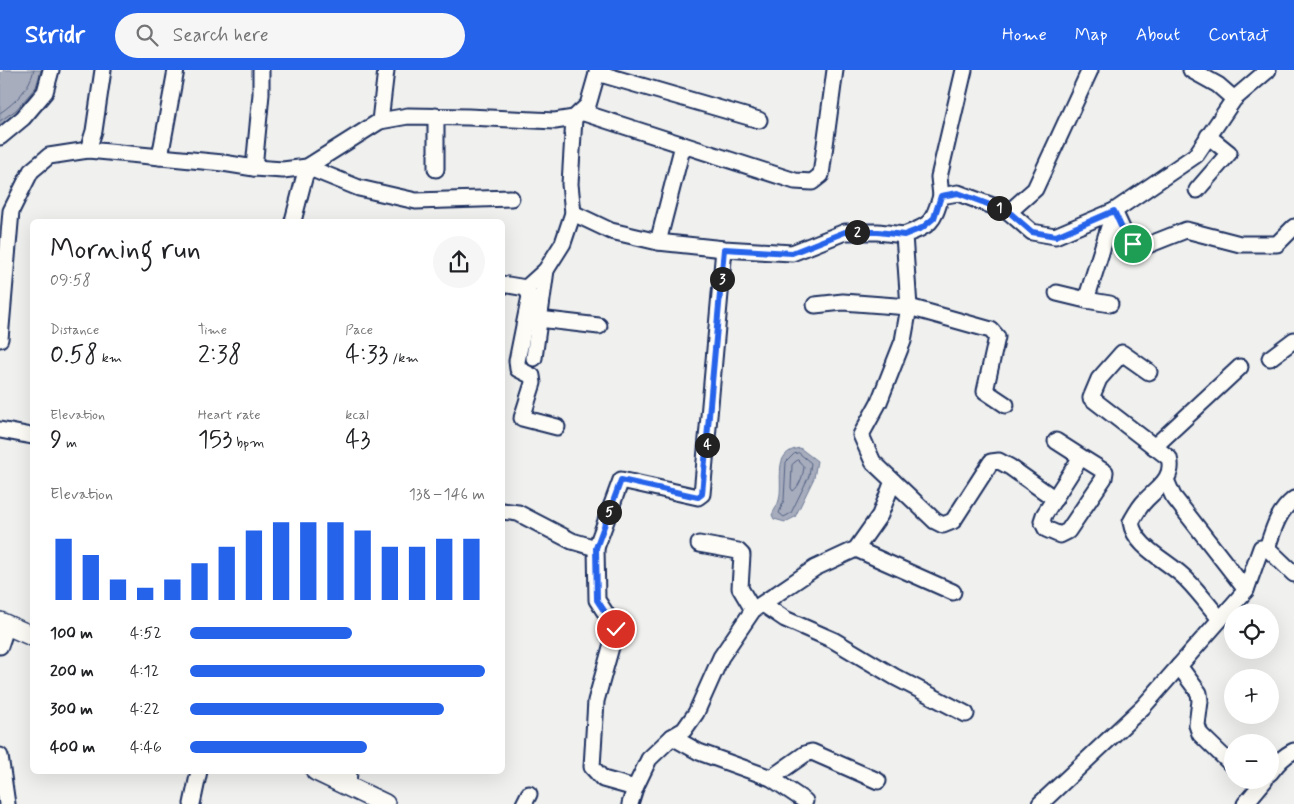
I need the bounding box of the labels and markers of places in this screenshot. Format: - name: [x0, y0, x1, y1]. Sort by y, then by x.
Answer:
- pin: 1: [986, 196, 1012, 220]
- pin: 2: [844, 220, 870, 244]
- pin: [1112, 223, 1154, 265]
- pin: 3: [710, 266, 734, 292]
- pin: 4: [694, 432, 720, 458]
- pin: 5: [596, 500, 622, 524]
- pin: [595, 608, 637, 650]

